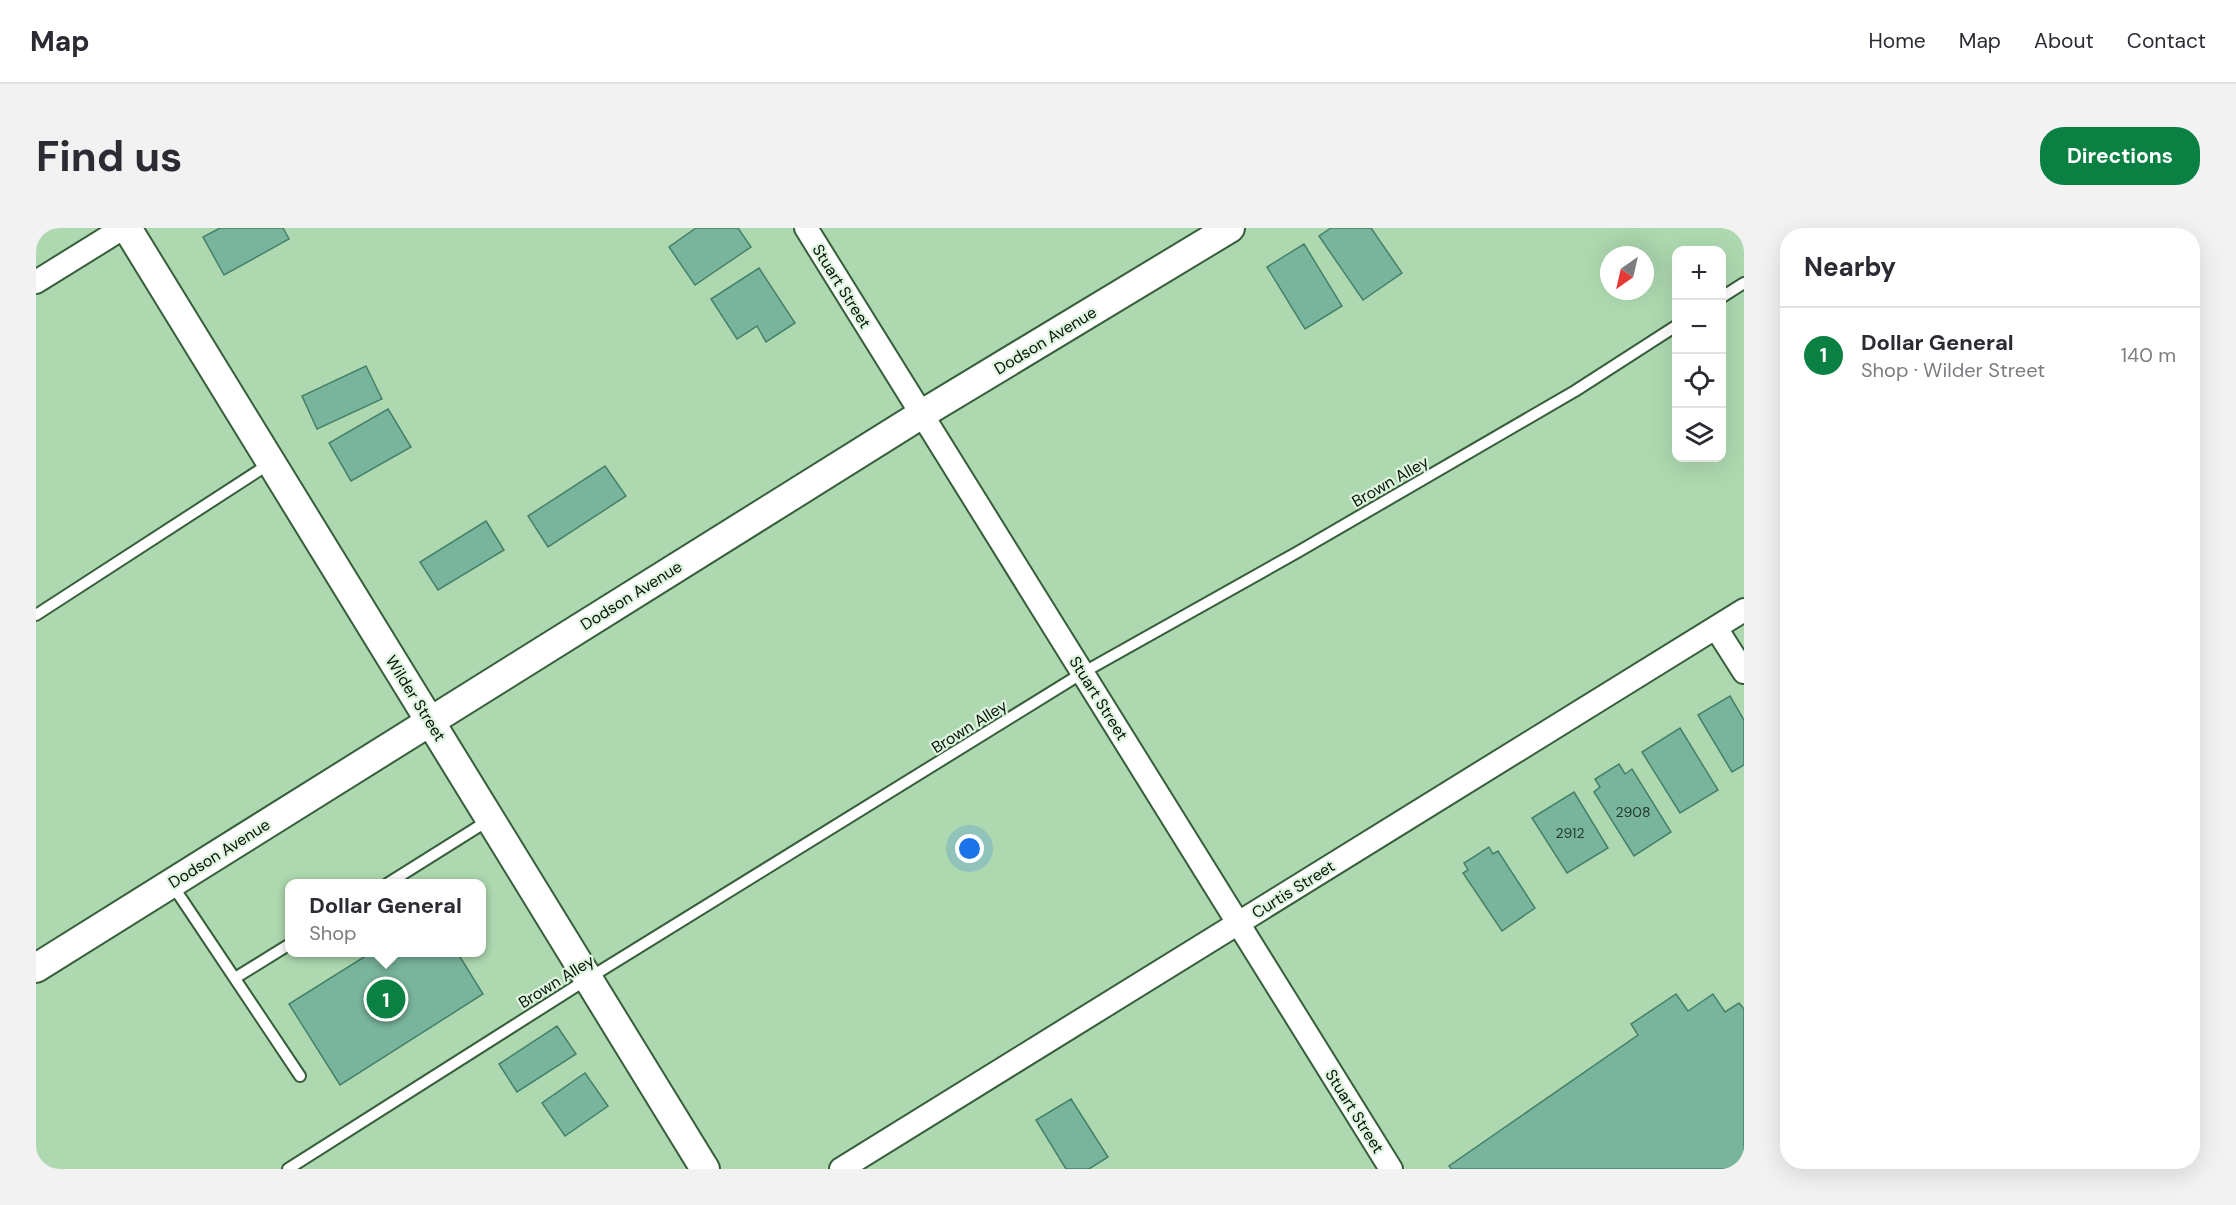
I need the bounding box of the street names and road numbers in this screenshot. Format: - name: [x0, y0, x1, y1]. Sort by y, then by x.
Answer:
- street label: Stuart Street: [807, 240, 876, 332]
- street label: Dodson Avenue: [990, 302, 1100, 379]
- street label: Brown Alley: [1348, 451, 1433, 512]
- street label: Dodson Avenue: [577, 556, 686, 635]
- street label: Wilder Street: [381, 651, 450, 745]
- street label: Stuart Street: [1064, 652, 1133, 744]
- street label: Brown Alley: [927, 695, 1011, 758]
- street label: Dodson Avenue: [165, 814, 274, 893]
- street label: Curtis Street: [1248, 856, 1339, 923]
- street label: Brown Alley: [514, 950, 598, 1013]
- street label: Stuart Street: [1320, 1065, 1389, 1157]

